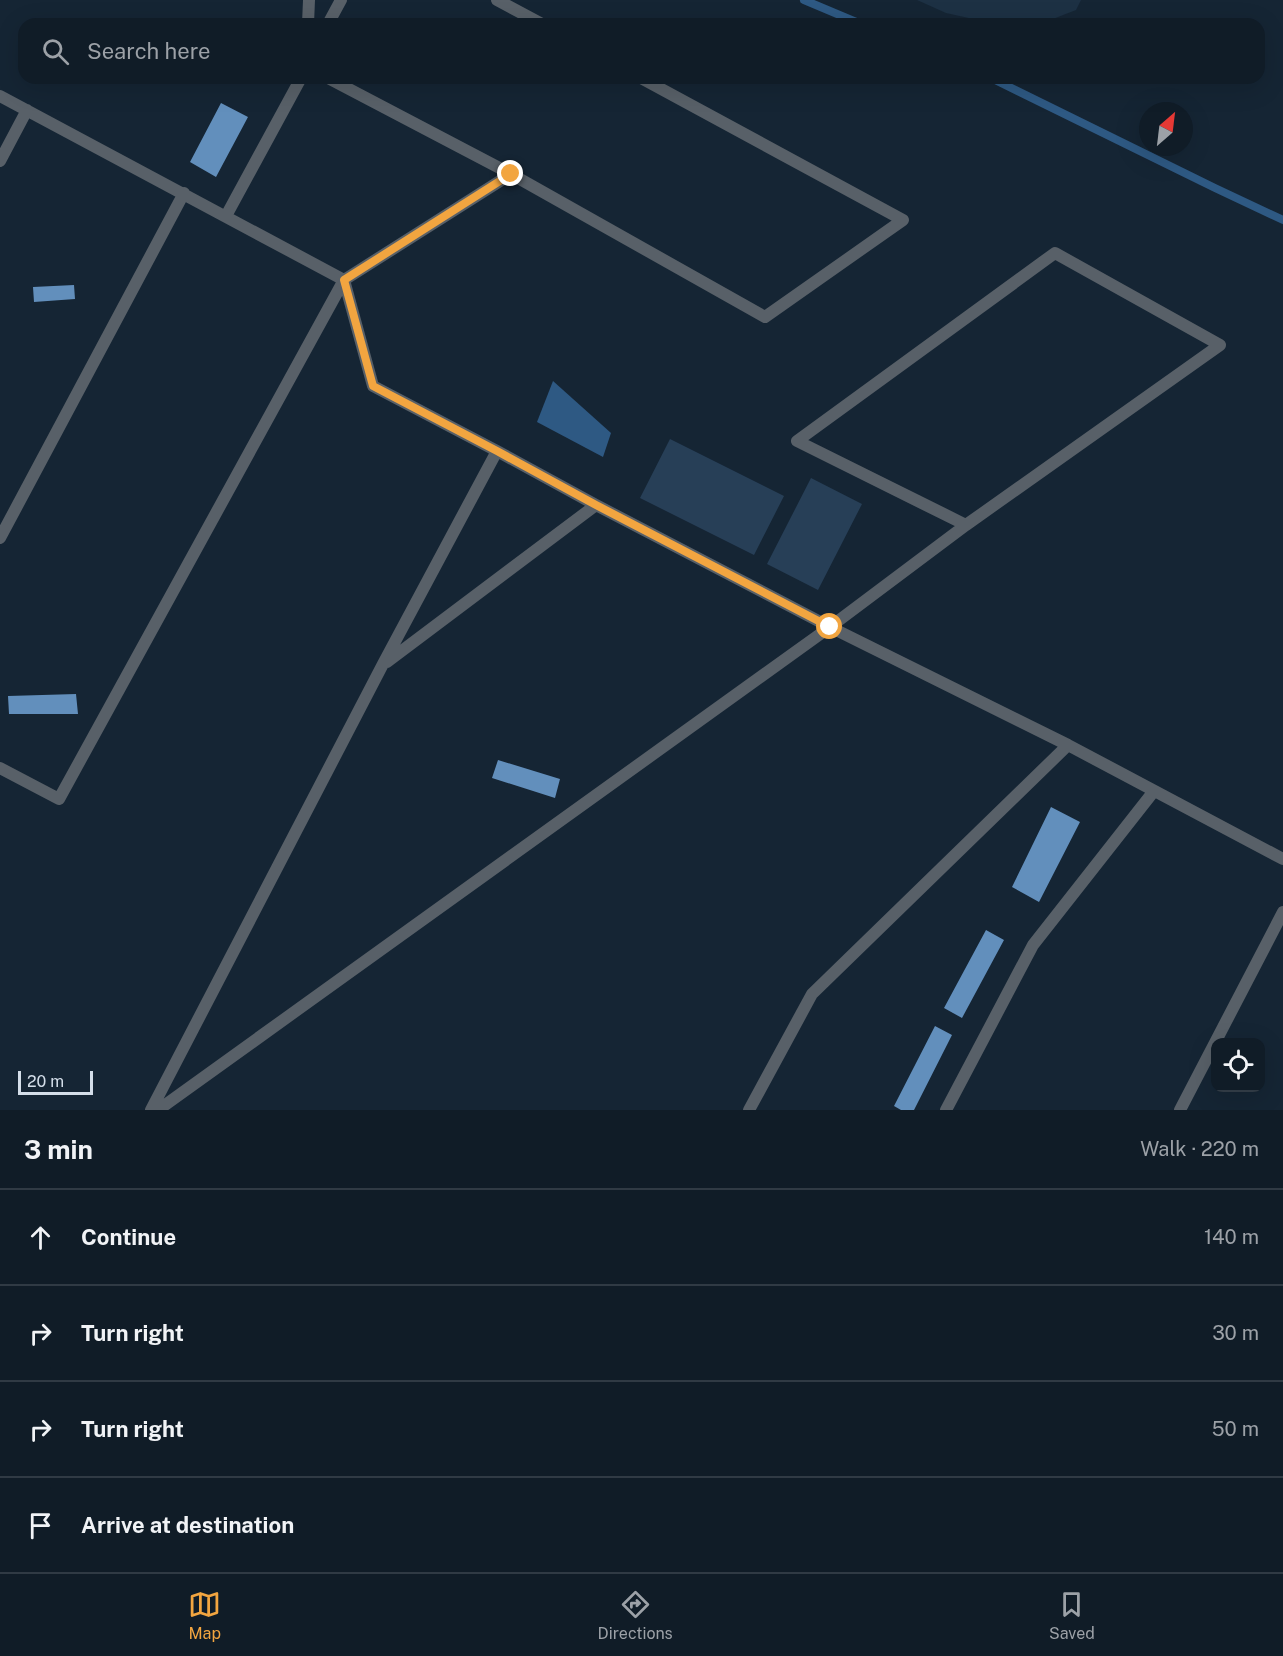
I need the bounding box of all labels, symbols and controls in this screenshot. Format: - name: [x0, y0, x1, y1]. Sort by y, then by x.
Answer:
- search box: [18, 18, 1265, 84]
- icon: search: [39, 35, 72, 68]
- text: Search here: [87, 38, 211, 64]
- north arrow: [1139, 102, 1193, 156]
- route end: [497, 160, 523, 186]
- route start: [816, 613, 842, 639]
- map controls: [1211, 1038, 1265, 1092]
- button: locate: [1211, 1038, 1265, 1092]
- scale bar: [18, 1068, 93, 1096]
- text: 20 m: [27, 1072, 64, 1091]
- text: 3 min: [24, 1134, 93, 1165]
- text: Walk · 220 m: [1140, 1137, 1259, 1161]
- icon: ahead: [24, 1221, 57, 1254]
- text: Continue: [81, 1224, 176, 1250]
- text: 140 m: [1204, 1225, 1259, 1249]
- icon: right: [24, 1317, 57, 1350]
- text: Turn right: [81, 1320, 184, 1346]
- text: 30 m: [1212, 1321, 1259, 1345]
- icon: right: [24, 1413, 57, 1446]
- text: Turn right: [81, 1416, 184, 1442]
- text: 50 m: [1212, 1417, 1259, 1441]
- icon: arrive: [24, 1509, 57, 1542]
- text: Arrive at destination: [81, 1512, 294, 1538]
- tab: Map: [188, 1588, 221, 1643]
- tab: Directions: [598, 1588, 673, 1643]
- tab: Saved: [1049, 1588, 1095, 1643]

